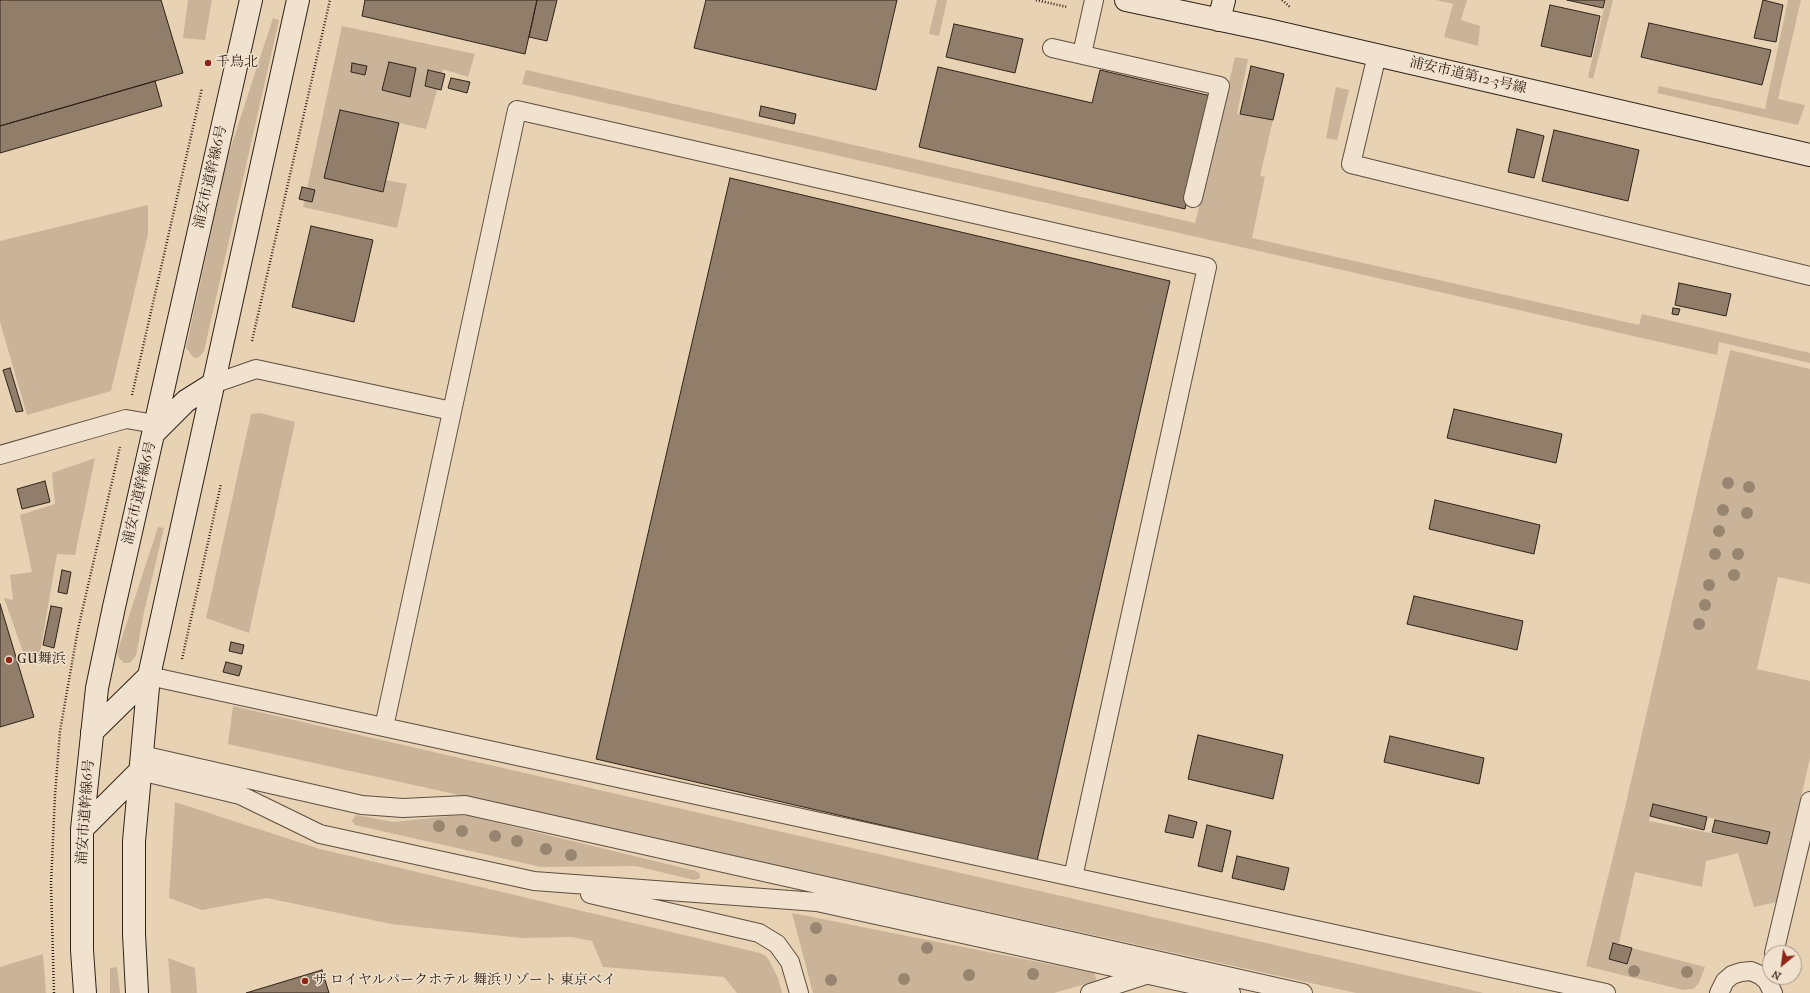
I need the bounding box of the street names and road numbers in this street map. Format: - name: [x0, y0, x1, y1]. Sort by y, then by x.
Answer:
- street label: 浦安市道第12-3号線: [1408, 54, 1528, 98]
- street label: 浦安市道幹線6号: [191, 124, 231, 230]
- street label: 浦安市道幹線6号: [120, 440, 160, 546]
- street label: 浦安市道幹線6号: [74, 759, 98, 865]

